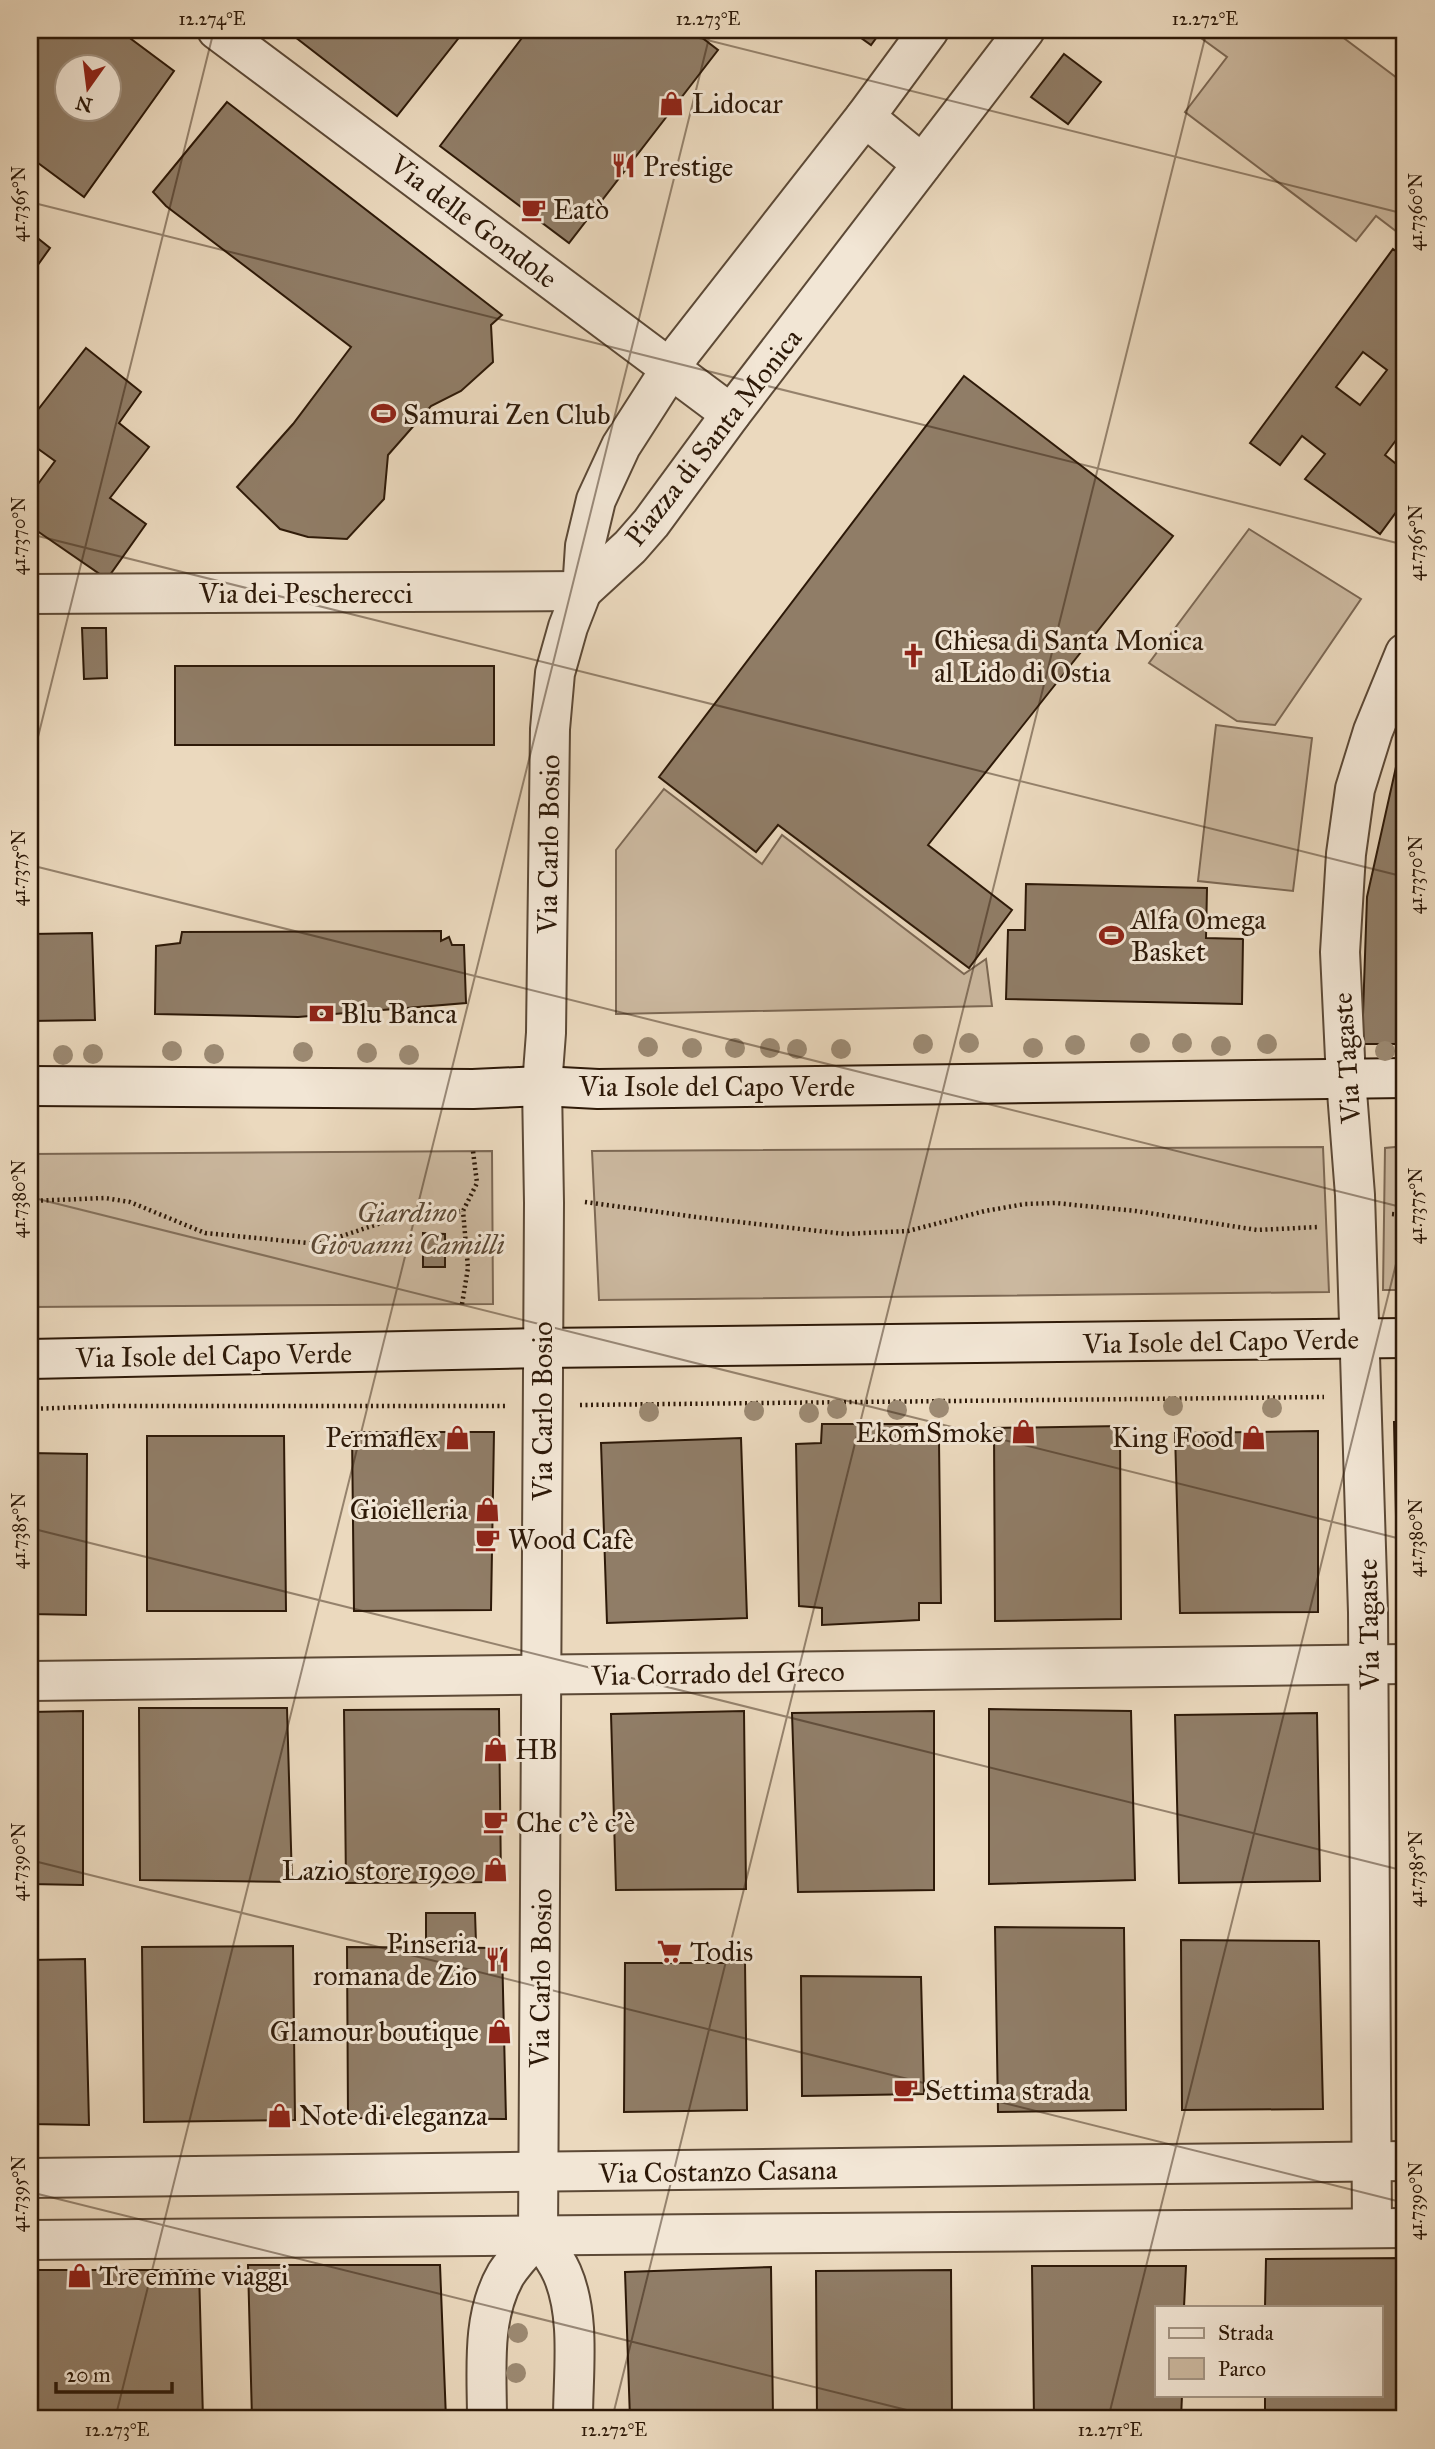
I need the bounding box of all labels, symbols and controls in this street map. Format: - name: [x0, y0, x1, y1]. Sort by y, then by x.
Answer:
- text: 12.274°E: [178, 8, 246, 30]
- text: 12.273°E: [676, 8, 740, 30]
- text: 12.272°E: [1172, 8, 1238, 30]
- north arrow: [52, 52, 122, 122]
- place label: Lidocar: [692, 86, 783, 121]
- shop icon: Lidocar: [658, 89, 686, 117]
- text: N: [73, 91, 95, 117]
- street label: Via delle Gondole: [382, 146, 564, 296]
- place label: Prestige: [643, 149, 733, 184]
- restaurant icon: Prestige: [609, 152, 637, 180]
- text: 41.7365°N: [8, 166, 30, 242]
- text: 41.7360°N: [1405, 173, 1427, 251]
- place label: Eatò: [553, 192, 609, 227]
- cafe icon: Eatò: [519, 195, 547, 223]
- street label: Piazza di Santa Monica: [617, 321, 809, 553]
- place label: Samurai Zen Club: [403, 397, 611, 432]
- sports icon: Samurai Zen Club: [369, 400, 397, 428]
- text: 41.7370°N: [8, 497, 30, 575]
- text: 41.7365°N: [1405, 505, 1427, 581]
- street label: Via dei Pescherecci: [198, 576, 413, 611]
- place label: Chiesa di Santa Monica al Lido di Ostia: [934, 623, 1204, 690]
- church icon: Chiesa di Santa Monica al Lido di Ostia: [900, 642, 928, 670]
- street label: Via Carlo Bosio: [529, 754, 568, 935]
- text: 41.7375°N: [8, 830, 30, 906]
- text: 41.7370°N: [1405, 836, 1427, 914]
- place label: Alfa Omega Basket: [1130, 902, 1266, 969]
- sports icon: Alfa Omega Basket: [1097, 921, 1125, 949]
- street label: Via Tagaste: [1324, 991, 1369, 1126]
- place label: Blu Banca: [341, 996, 457, 1031]
- bank icon: Blu Banca: [307, 999, 335, 1027]
- street label: Via Isole del Capo Verde: [578, 1069, 855, 1104]
- text: 41.7380°N: [8, 1160, 30, 1238]
- text: 41.7375°N: [1405, 1168, 1427, 1244]
- park label: Giardino Giovanni Camilli: [309, 1195, 505, 1262]
- street label: Via Carlo Bosio: [525, 1321, 560, 1502]
- street label: Via Isole del Capo Verde: [1082, 1322, 1359, 1361]
- street label: Via Isole del Capo Verde: [75, 1336, 352, 1375]
- place label: EkomSmoke: [855, 1415, 1004, 1450]
- shop icon: EkomSmoke: [1010, 1418, 1038, 1446]
- place label: Permaflex: [325, 1420, 439, 1455]
- place label: King Food: [1112, 1420, 1234, 1455]
- shop icon: Permaflex: [444, 1423, 472, 1451]
- shop icon: King Food: [1240, 1423, 1268, 1451]
- place label: Gioielleria: [350, 1492, 468, 1527]
- text: 41.7385°N: [8, 1493, 30, 1569]
- shop icon: Gioielleria: [474, 1495, 502, 1523]
- text: 41.7380°N: [1405, 1499, 1427, 1577]
- place label: Wood Cafè: [508, 1522, 634, 1557]
- cafe icon: Wood Cafè: [474, 1525, 502, 1553]
- street label: Via Tagaste: [1350, 1558, 1387, 1691]
- street label: Via Corrado del Greco: [590, 1654, 845, 1693]
- place label: HB: [515, 1732, 558, 1767]
- shop icon: HB: [481, 1735, 509, 1763]
- place label: Che c'è c'è: [516, 1805, 635, 1840]
- cafe icon: Che c'è c'è: [482, 1808, 510, 1836]
- text: 41.7390°N: [8, 1823, 30, 1901]
- text: 41.7385°N: [1405, 1831, 1427, 1907]
- place label: Lazio store 1900: [282, 1853, 476, 1888]
- shop icon: Lazio store 1900: [482, 1856, 510, 1884]
- street label: Via Carlo Bosio: [521, 1888, 560, 2069]
- place label: Pinseria romana de Zio: [313, 1926, 477, 1993]
- place label: Todis: [690, 1934, 753, 1969]
- supermarket icon: Todis: [656, 1937, 684, 1965]
- restaurant icon: Pinseria romana de Zio: [483, 1945, 511, 1973]
- place label: Glamour boutique: [270, 2014, 479, 2049]
- shop icon: Glamour boutique: [485, 2017, 513, 2045]
- place label: Settima strada: [925, 2073, 1090, 2108]
- cafe icon: Settima strada: [891, 2076, 919, 2104]
- place label: Note di eleganza: [299, 2098, 488, 2133]
- shop icon: Note di eleganza: [265, 2101, 293, 2129]
- street label: Via Costanzo Casana: [597, 2152, 838, 2191]
- text: 41.7395°N: [8, 2156, 30, 2232]
- text: 41.7390°N: [1405, 2162, 1427, 2240]
- place label: Tre emme viaggi: [99, 2258, 289, 2293]
- shop icon: Tre emme viaggi: [65, 2261, 93, 2289]
- legend: [1155, 2306, 1382, 2396]
- text: Strada: [1218, 2320, 1274, 2346]
- scale bar: [56, 2351, 172, 2395]
- text: Parco: [1218, 2356, 1266, 2382]
- text: 20 m: [66, 2362, 111, 2388]
- text: 12.273°E: [85, 2419, 149, 2441]
- text: 12.272°E: [581, 2419, 647, 2441]
- text: 12.271°E: [1078, 2419, 1142, 2441]

